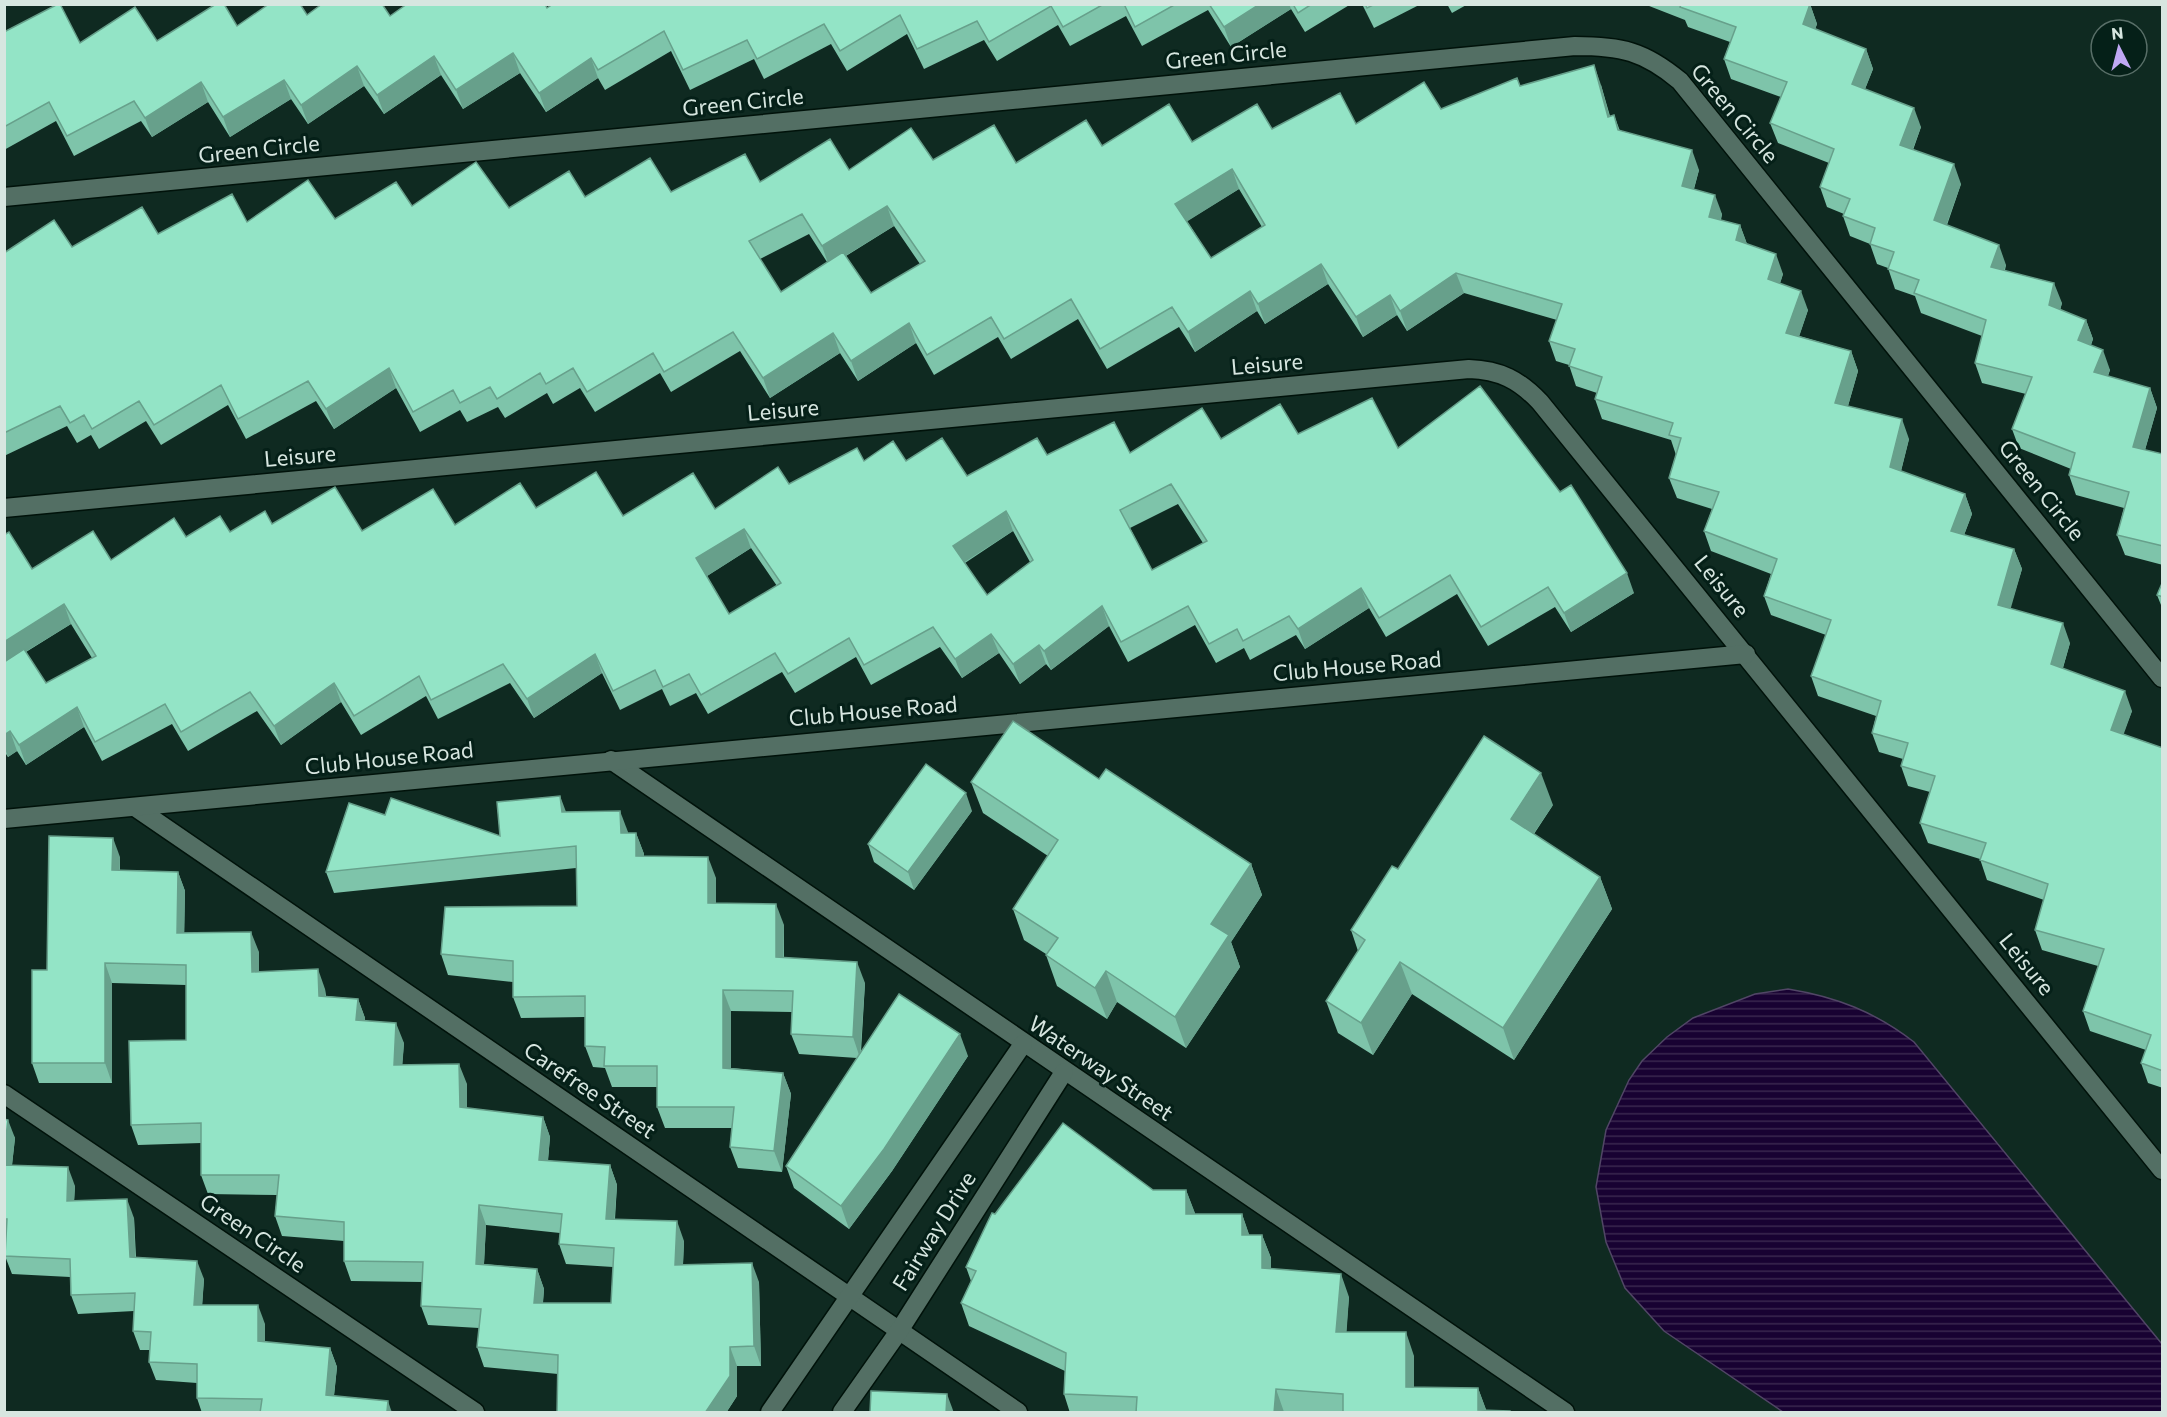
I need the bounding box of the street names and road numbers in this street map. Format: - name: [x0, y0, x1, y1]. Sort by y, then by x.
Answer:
- street label: Green Circle: [1164, 35, 1288, 74]
- street label: Green Circle: [1686, 57, 1785, 168]
- street label: Green Circle: [681, 82, 805, 121]
- street label: Green Circle: [197, 129, 321, 168]
- street label: Leisure: [1230, 347, 1304, 380]
- street label: Leisure: [746, 393, 820, 426]
- street label: Green Circle: [1994, 434, 2091, 546]
- street label: Leisure: [263, 439, 337, 472]
- street label: Leisure: [1689, 549, 1756, 622]
- street label: Club House Road: [1271, 645, 1442, 686]
- street label: Club House Road: [787, 690, 958, 731]
- street label: Club House Road: [303, 735, 475, 780]
- street label: Leisure: [1994, 927, 2061, 1000]
- street label: Waterway Street: [1024, 1009, 1179, 1126]
- street label: Carefree Street: [519, 1036, 661, 1144]
- street label: Fairway Drive: [886, 1166, 981, 1295]
- street label: Green Circle: [195, 1187, 311, 1278]

